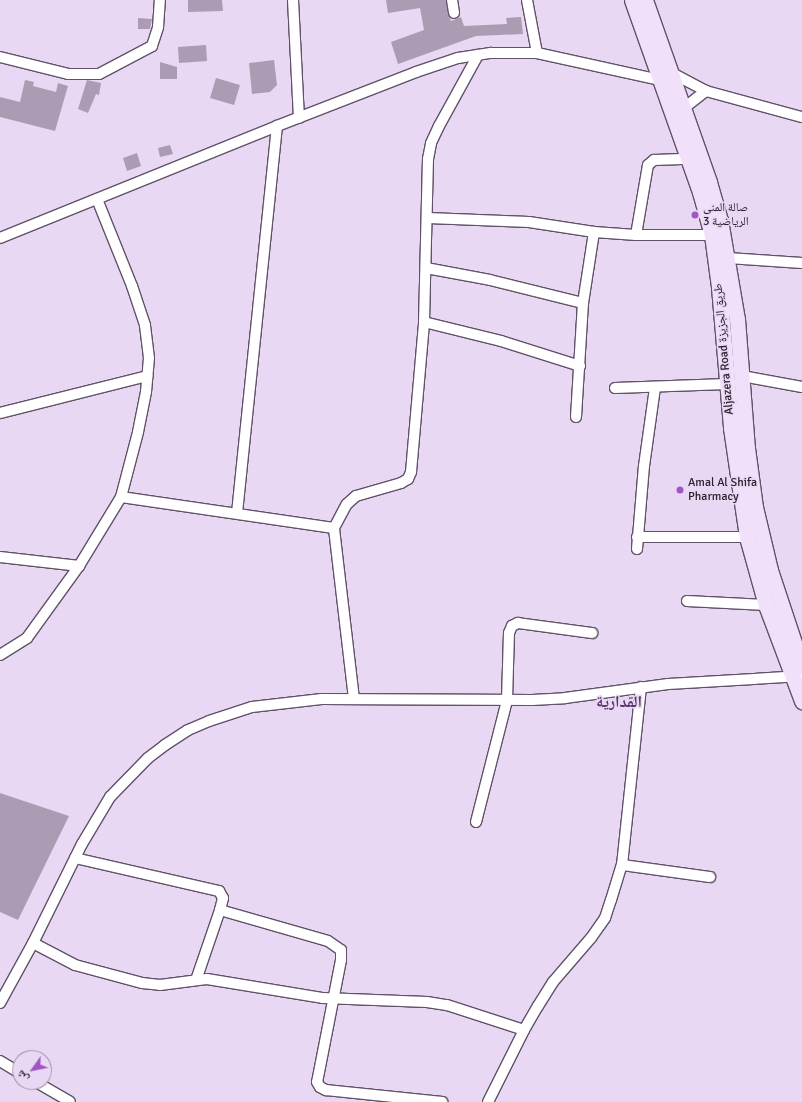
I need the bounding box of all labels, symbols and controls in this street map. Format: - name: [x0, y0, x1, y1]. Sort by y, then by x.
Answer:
- place label: صالة المنى الرياضية 3: [703, 201, 749, 229]
- marker: صالة المنى الرياضية 3: [690, 210, 700, 220]
- street label: Aljazera Road طريق الجزيزة: [711, 283, 737, 415]
- place label: Amal Al Shifa Pharmacy: [688, 476, 757, 504]
- marker: Amal Al Shifa Pharmacy: [675, 485, 685, 495]
- district label: القدارية: [596, 692, 642, 712]
- north arrow: [12, 1050, 52, 1090]
- text: ش: [14, 1068, 31, 1085]

